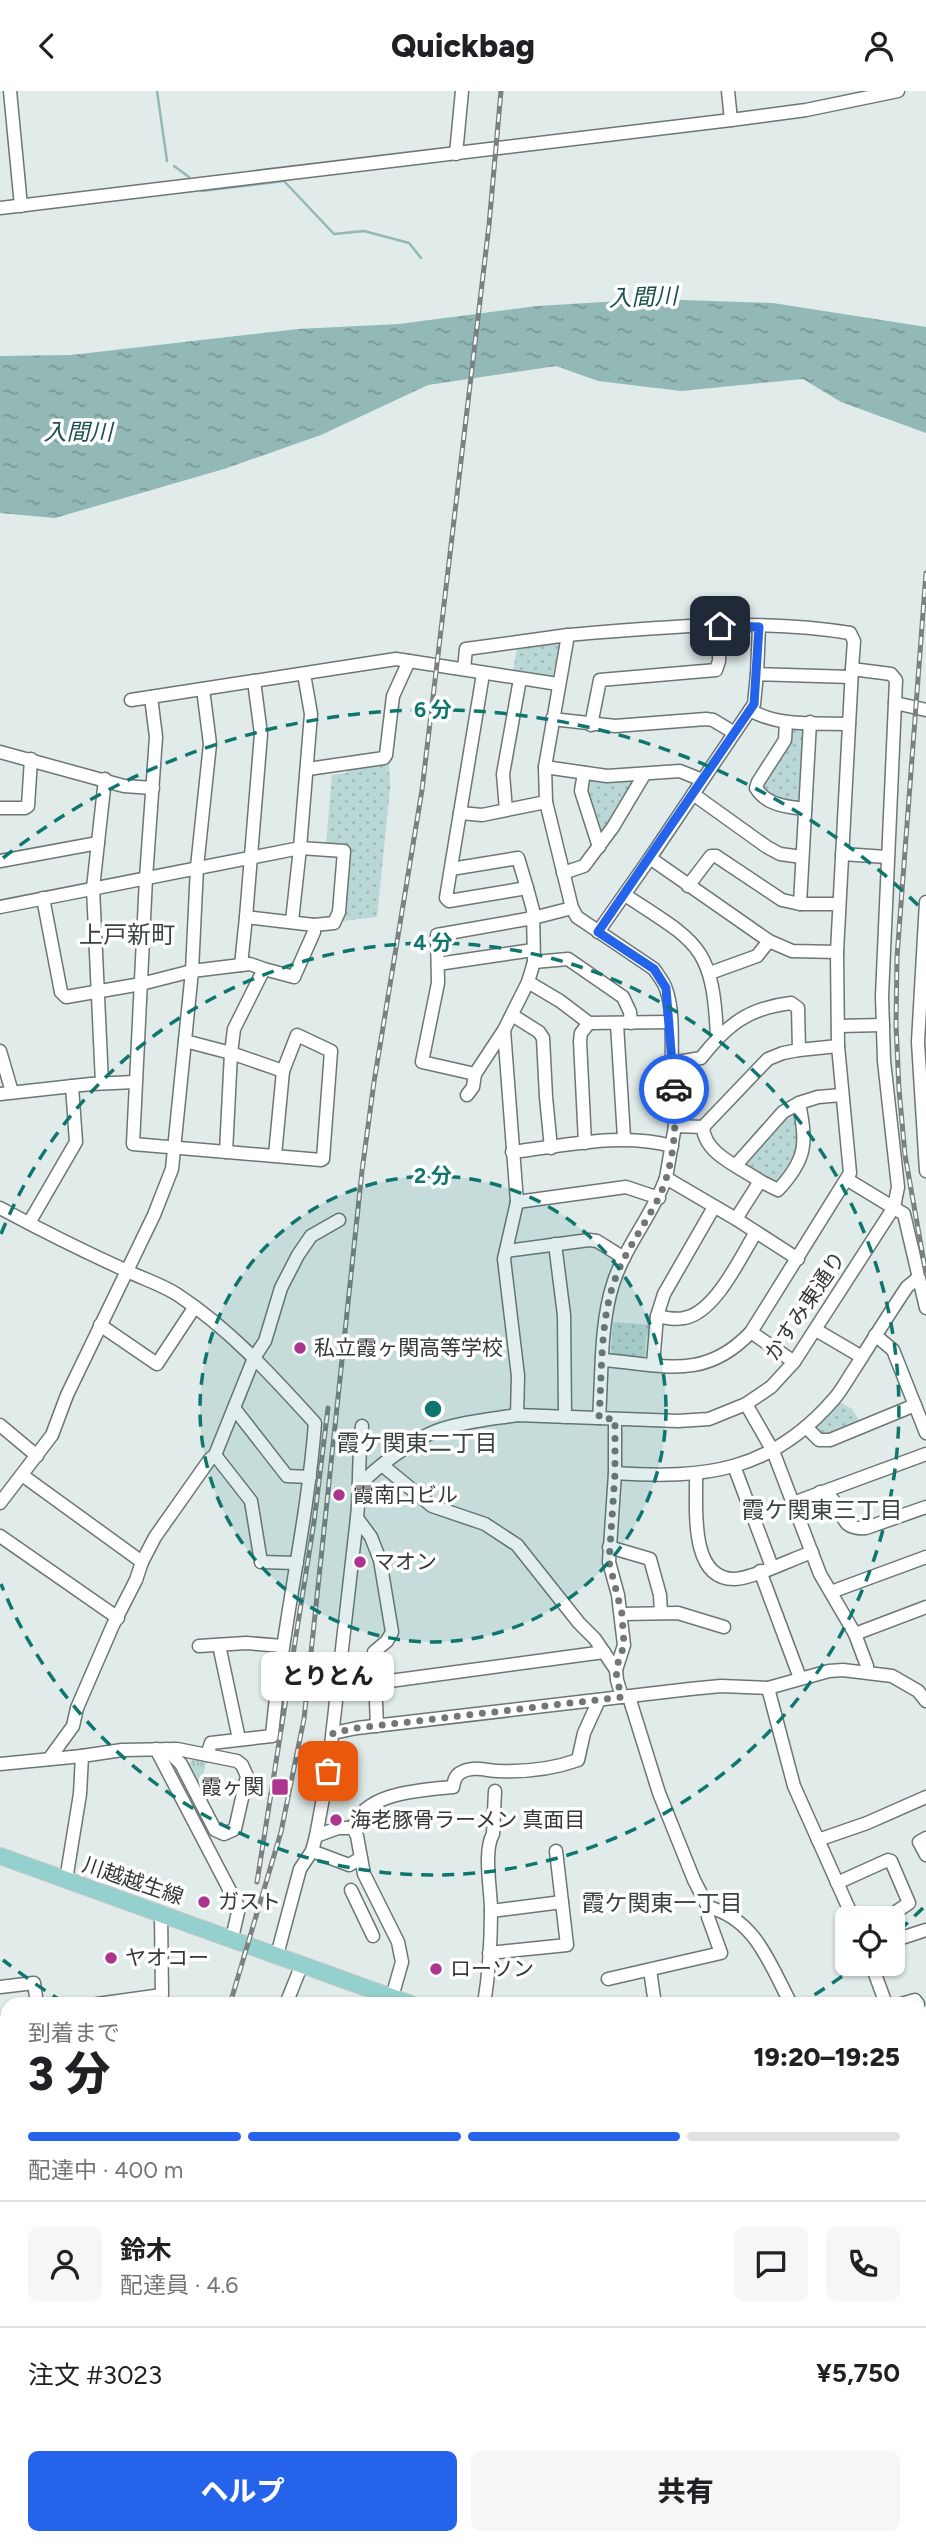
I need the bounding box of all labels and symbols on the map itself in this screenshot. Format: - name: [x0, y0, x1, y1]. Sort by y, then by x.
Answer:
- water label: 入間川: [608, 282, 681, 312]
- water label: 入間川: [44, 418, 116, 446]
- pin: [690, 596, 750, 656]
- text: 6 分: [414, 697, 452, 722]
- district label: 上戸新町: [79, 920, 175, 949]
- text: 4 分: [413, 930, 453, 955]
- courier: [639, 1054, 709, 1124]
- text: 2 分: [414, 1163, 452, 1188]
- street label: かすみ東通り: [759, 1247, 850, 1365]
- place label: 私立霞ヶ関高等学校: [314, 1335, 503, 1360]
- marker: 私立霞ヶ関高等学校: [292, 1340, 308, 1356]
- centre of rings: [421, 1397, 445, 1421]
- district label: 霞ケ関東二丁目: [337, 1429, 498, 1457]
- place label: 霞南口ビル: [353, 1482, 458, 1507]
- marker: 霞南口ビル: [331, 1487, 347, 1503]
- district label: 霞ケ関東三丁目: [742, 1496, 903, 1524]
- place label: マオン: [374, 1549, 437, 1574]
- marker: マオン: [352, 1554, 368, 1570]
- callout: とりとん: [262, 1652, 394, 1701]
- pin: [298, 1741, 358, 1801]
- place label: 霞ヶ関: [201, 1774, 264, 1799]
- marker: 霞ヶ関: [270, 1777, 290, 1797]
- place label: 海老豚骨ラーメン 真面目: [350, 1807, 585, 1832]
- marker: 海老豚骨ラーメン 真面目: [328, 1812, 344, 1828]
- street label: 川越越生線: [79, 1852, 187, 1909]
- place label: ガスト: [218, 1889, 281, 1914]
- district label: 霞ケ関東一丁目: [582, 1889, 743, 1917]
- marker: ガスト: [196, 1894, 212, 1910]
- place label: ヤオコー: [125, 1945, 209, 1970]
- marker: ヤオコー: [103, 1950, 119, 1966]
- place label: ローソン: [450, 1956, 534, 1981]
- marker: ローソン: [428, 1961, 444, 1977]

